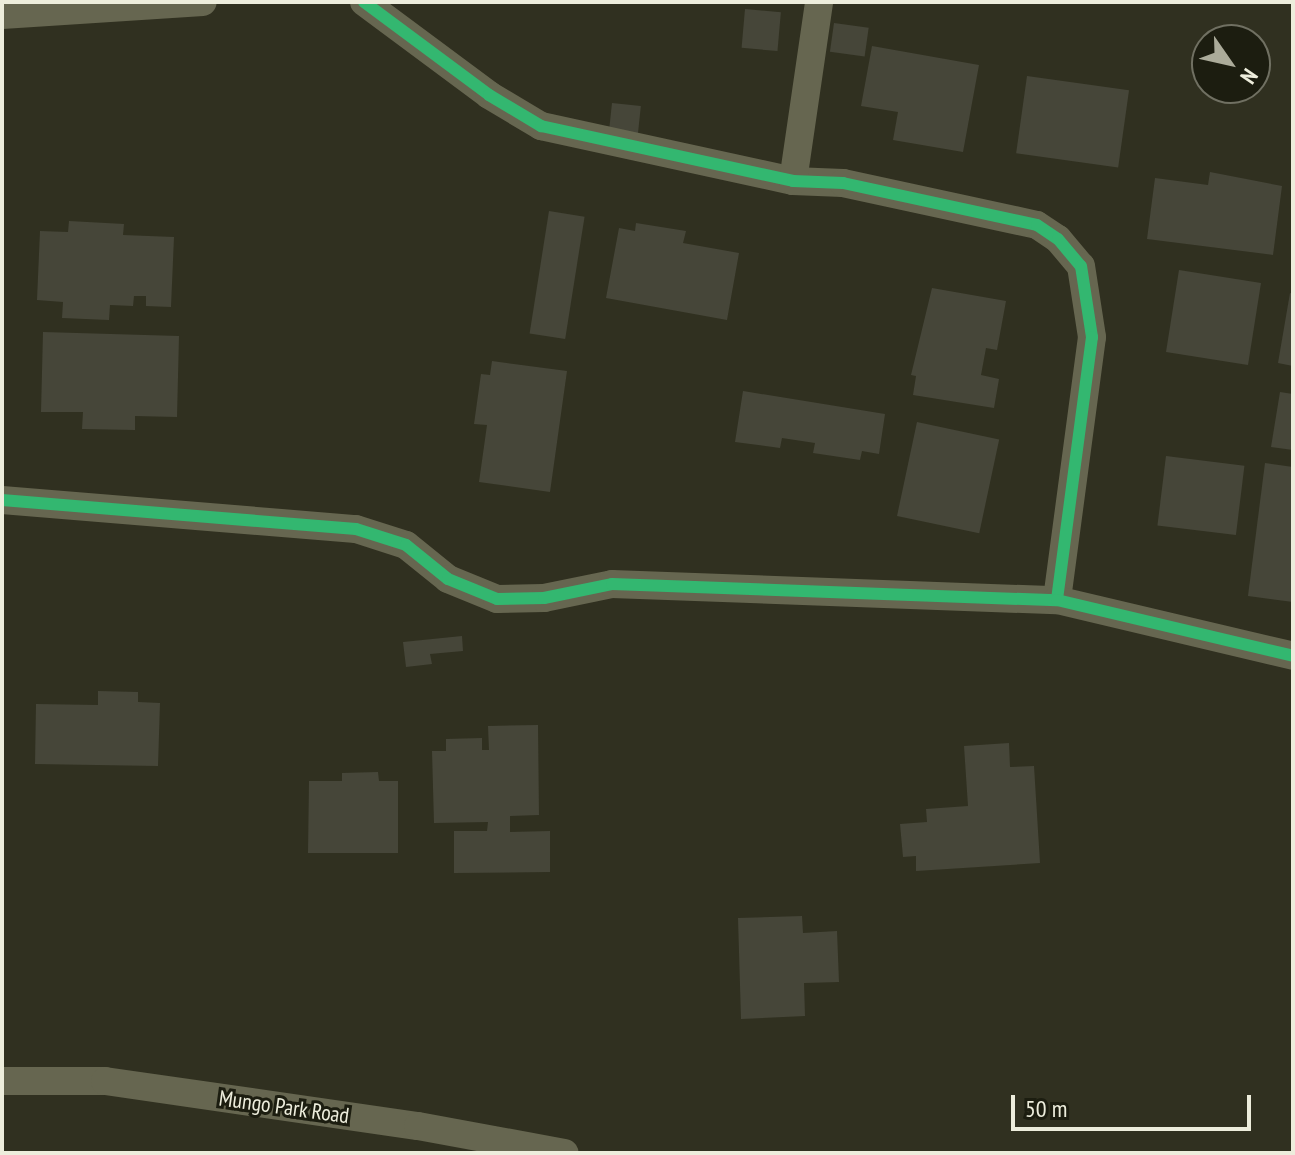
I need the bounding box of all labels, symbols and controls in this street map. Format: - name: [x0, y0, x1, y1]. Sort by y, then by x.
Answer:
- north arrow: [1191, 24, 1271, 104]
- text: N: [1234, 64, 1264, 89]
- scale bar: [1015, 1079, 1255, 1129]
- street label: Mungo Park Road: [217, 1085, 351, 1129]
- text: 50 m: [1025, 1093, 1067, 1124]

